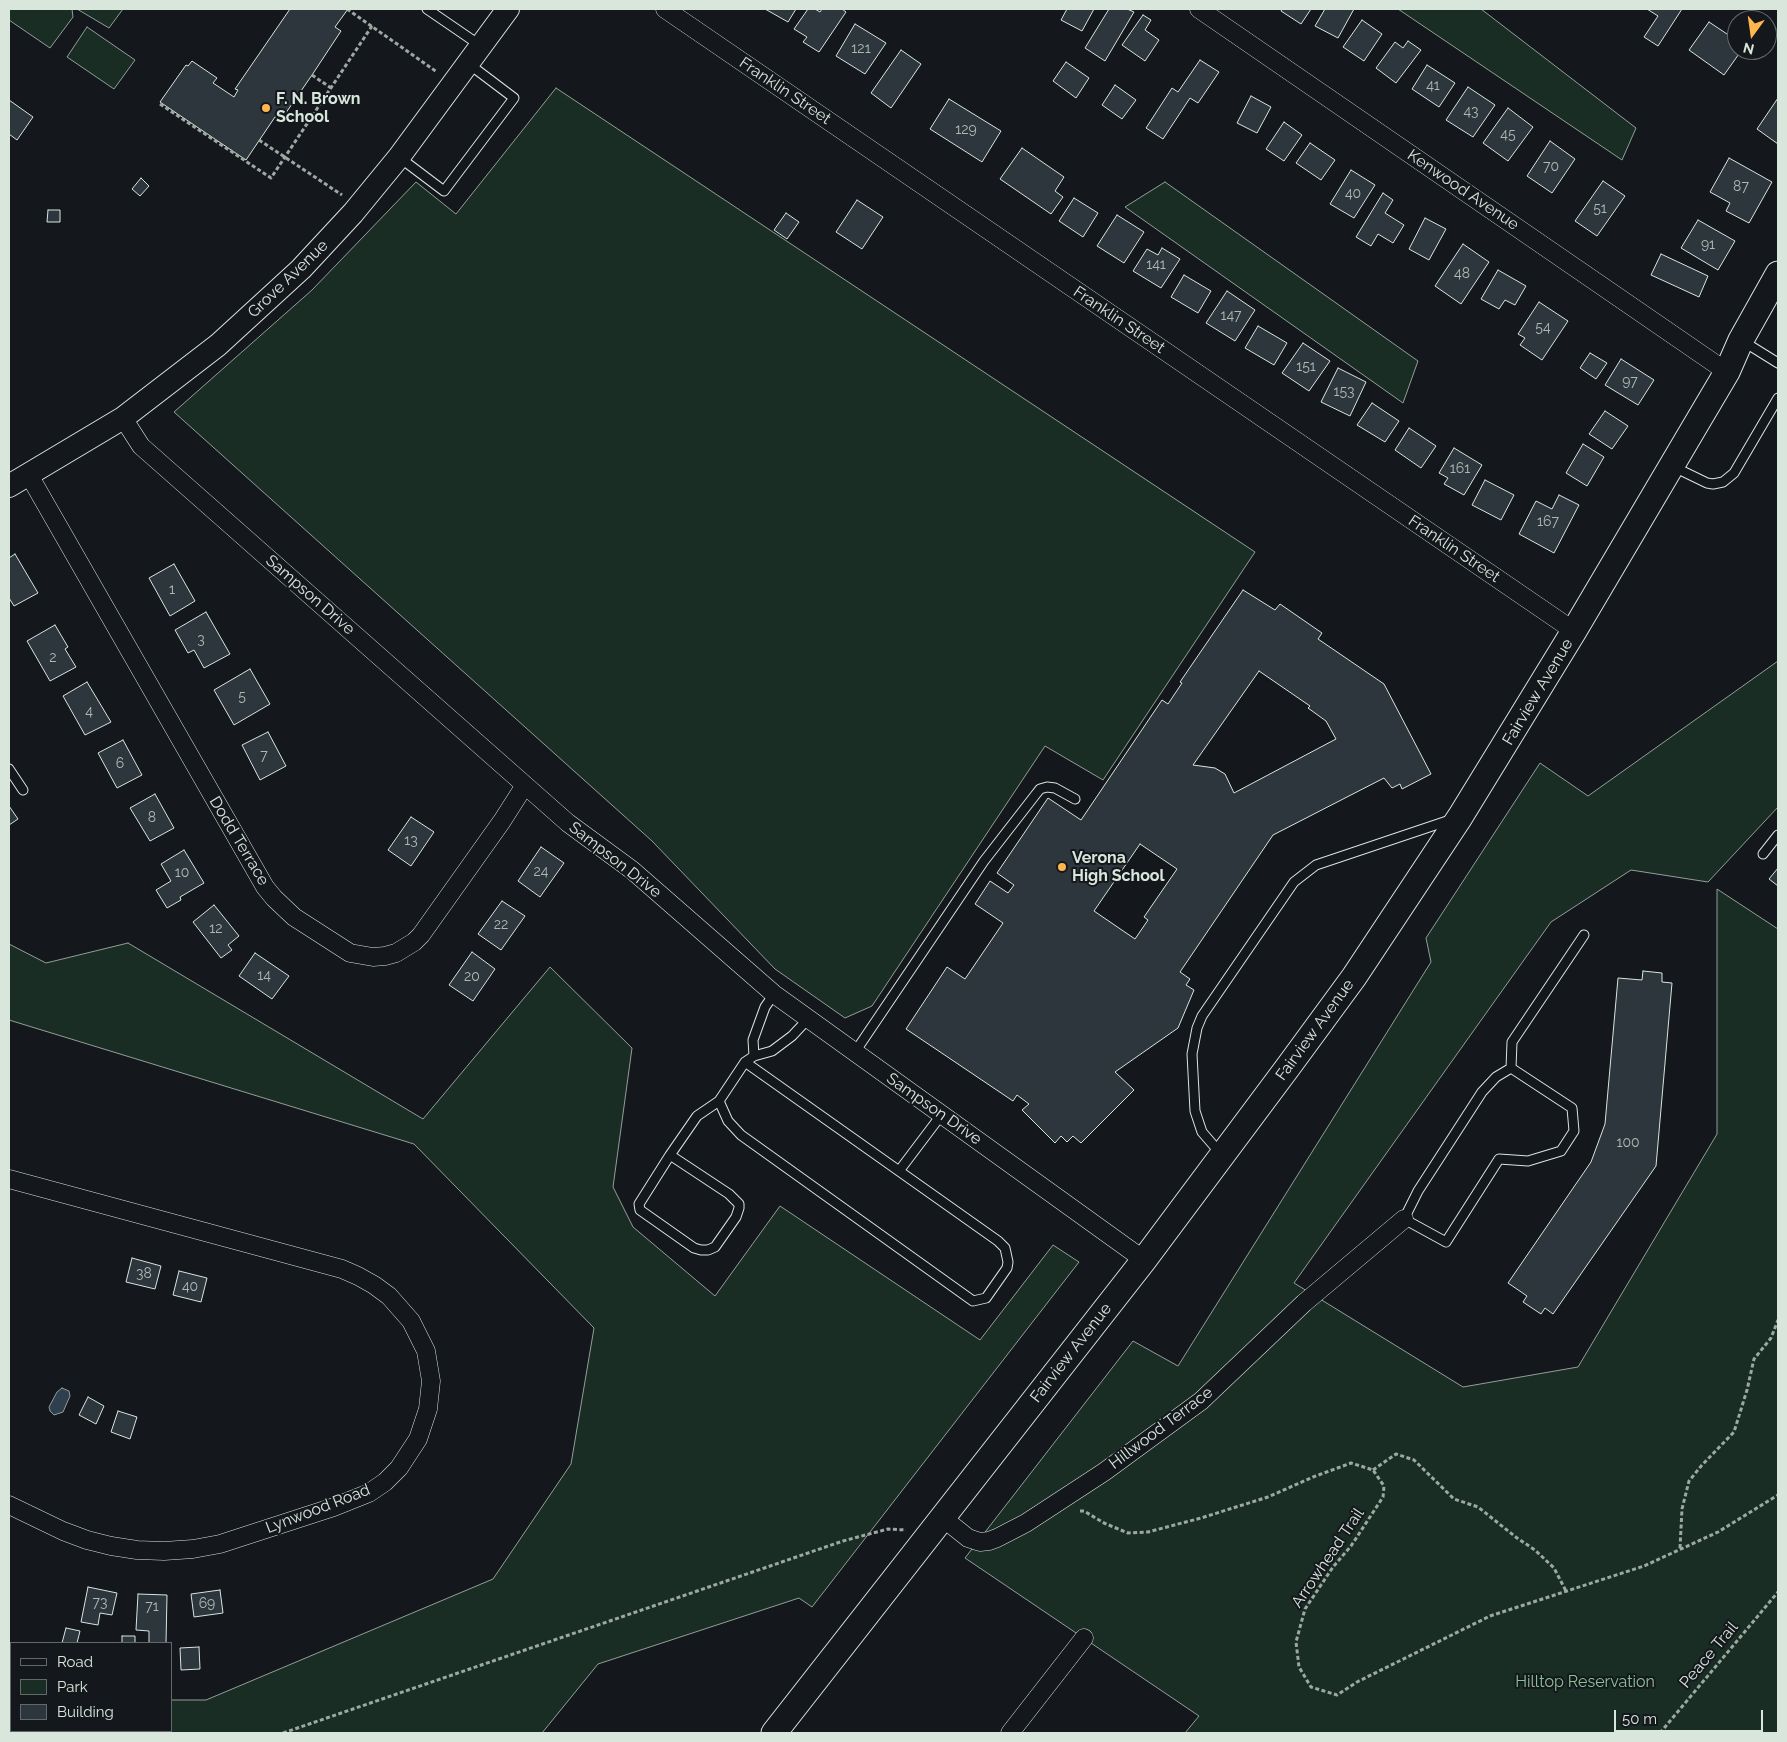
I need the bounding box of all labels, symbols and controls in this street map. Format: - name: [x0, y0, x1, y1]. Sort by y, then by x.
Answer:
- north arrow: [1727, 10, 1777, 60]
- text: N: [1741, 40, 1756, 58]
- house number: 121: [851, 41, 871, 57]
- street label: Franklin Street: [735, 53, 835, 129]
- house number: 41: [1426, 78, 1440, 94]
- place label: F. N. Brown School: [276, 89, 361, 127]
- marker: F. N. Brown School: [260, 102, 272, 114]
- house number: 43: [1463, 104, 1479, 120]
- house number: 129: [955, 122, 977, 138]
- house number: 45: [1500, 127, 1516, 143]
- street label: Kenwood Avenue: [1404, 146, 1522, 234]
- house number: 70: [1543, 159, 1559, 175]
- house number: 87: [1733, 179, 1749, 195]
- house number: 40: [1345, 186, 1361, 202]
- house number: 51: [1593, 201, 1607, 217]
- street label: Grove Avenue: [244, 236, 332, 322]
- house number: 91: [1701, 237, 1715, 253]
- house number: 141: [1146, 257, 1166, 273]
- house number: 48: [1454, 266, 1470, 282]
- street label: Franklin Street: [1069, 282, 1169, 358]
- house number: 147: [1220, 308, 1242, 324]
- house number: 54: [1535, 320, 1551, 336]
- house number: 151: [1296, 359, 1316, 375]
- house number: 97: [1622, 374, 1638, 390]
- house number: 153: [1333, 384, 1355, 400]
- house number: 161: [1450, 461, 1470, 477]
- street label: Franklin Street: [1404, 511, 1504, 587]
- house number: 167: [1537, 514, 1559, 530]
- street label: Sampson Drive: [261, 551, 359, 639]
- house number: 1: [169, 582, 175, 598]
- house number: 3: [197, 632, 205, 648]
- street label: Fairview Avenue: [1499, 635, 1577, 749]
- house number: 2: [49, 650, 57, 666]
- house number: 5: [238, 689, 246, 705]
- house number: 4: [85, 704, 93, 720]
- house number: 7: [260, 748, 268, 764]
- house number: 6: [116, 756, 124, 772]
- street label: Dodd Terrace: [205, 793, 273, 889]
- house number: 8: [148, 810, 156, 826]
- street label: Sampson Drive: [565, 818, 665, 902]
- house number: 13: [404, 833, 418, 849]
- place label: Verona High School: [1072, 848, 1165, 886]
- marker: Verona High School: [1056, 861, 1068, 873]
- house number: 24: [534, 864, 548, 880]
- house number: 10: [175, 865, 189, 881]
- house number: 22: [494, 917, 508, 933]
- house number: 12: [209, 921, 223, 937]
- house number: 14: [257, 968, 271, 984]
- house number: 20: [464, 969, 480, 985]
- street label: Fairview Avenue: [1272, 976, 1358, 1084]
- street label: Sampson Drive: [883, 1069, 985, 1149]
- house number: 100: [1616, 1135, 1640, 1151]
- house number: 38: [136, 1266, 152, 1282]
- house number: 40: [182, 1279, 198, 1295]
- street label: Fairview Avenue: [1026, 1300, 1116, 1406]
- street label: Hillwood Terrace: [1105, 1383, 1217, 1473]
- street label: Lynwood Road: [263, 1480, 373, 1538]
- street label: Arrowhead Trail: [1288, 1505, 1368, 1611]
- house number: 73: [93, 1595, 107, 1611]
- house number: 69: [199, 1596, 215, 1612]
- house number: 71: [145, 1599, 159, 1615]
- street label: Peace Trail: [1676, 1618, 1742, 1692]
- legend: [10, 1642, 172, 1732]
- text: Road: [57, 1653, 93, 1671]
- park label: Hilltop Reservation: [1515, 1672, 1655, 1692]
- text: Park: [57, 1678, 88, 1696]
- scale bar: [1617, 1700, 1766, 1732]
- text: Building: [57, 1703, 114, 1721]
- text: 50 m: [1622, 1710, 1657, 1728]

